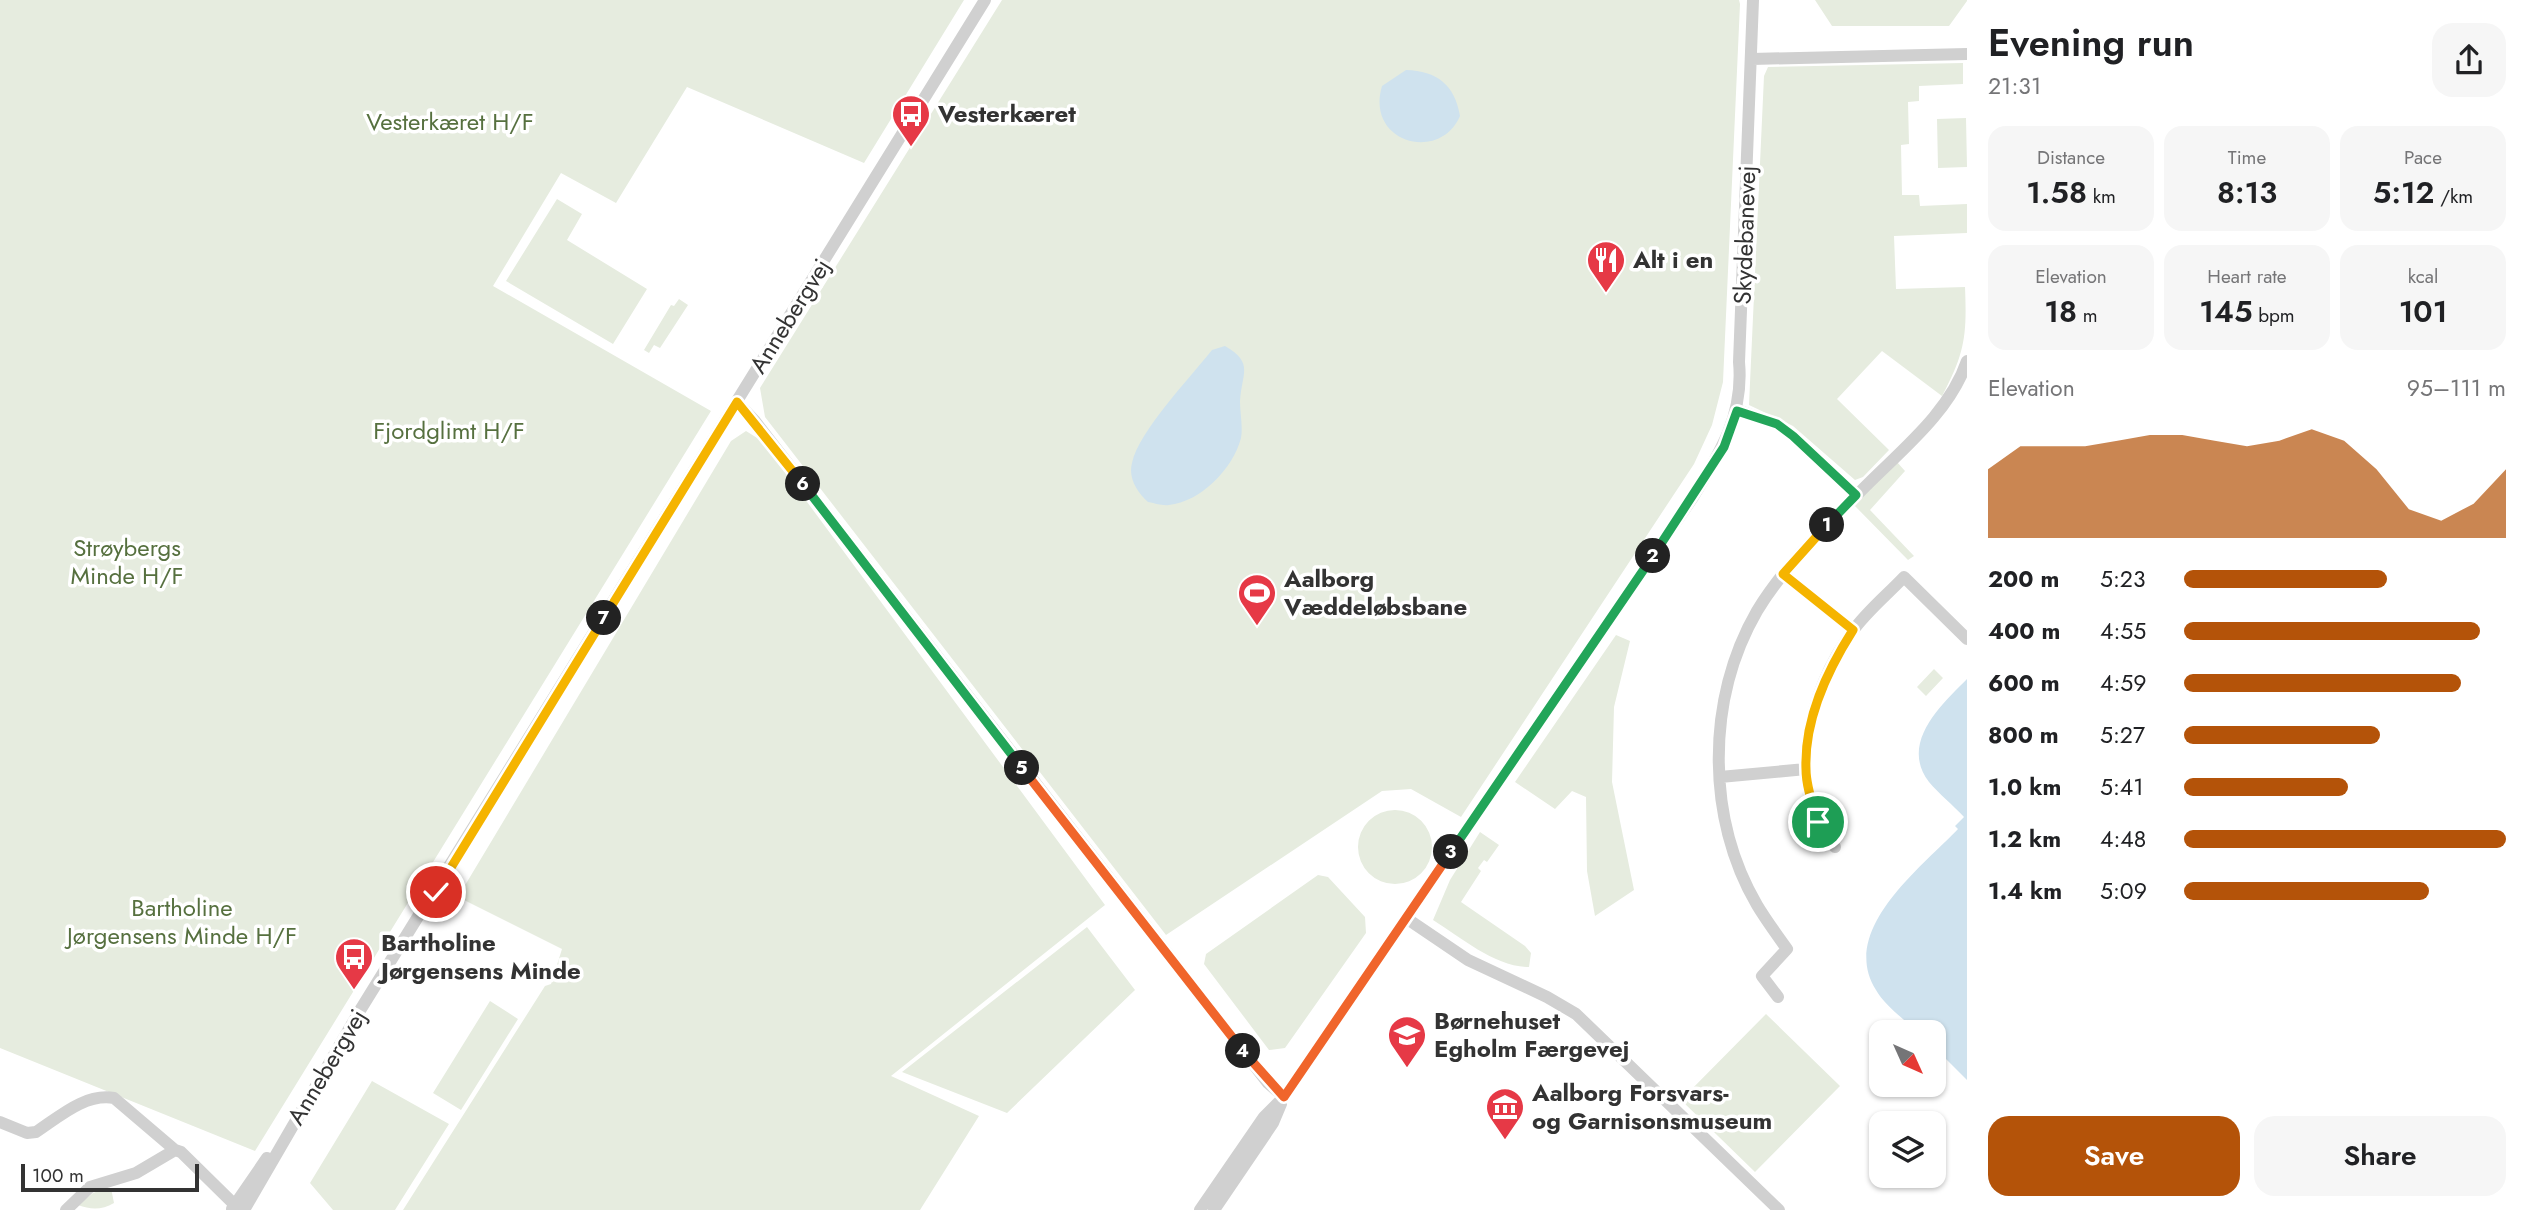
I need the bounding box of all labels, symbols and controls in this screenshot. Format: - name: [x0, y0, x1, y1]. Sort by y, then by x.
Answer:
- text: Evening run: [1988, 15, 2194, 70]
- button: share: [2432, 23, 2506, 97]
- text: 21:31: [1988, 69, 2041, 103]
- bus stop icon: Vesterkæret: [890, 93, 932, 148]
- place label: Vesterkæret: [937, 96, 1076, 131]
- park label: Vesterkæret H/F: [366, 104, 534, 139]
- text: Distance: [2037, 144, 2105, 171]
- text: Time: [2228, 144, 2266, 171]
- text: Pace: [2404, 144, 2442, 171]
- street label: Skydebanevej: [1725, 165, 1764, 305]
- text: 1.58: [2026, 171, 2087, 214]
- text: 8:13: [2217, 171, 2277, 214]
- text: 5:12: [2373, 171, 2434, 214]
- text: km: [2087, 183, 2116, 210]
- text: /km: [2434, 183, 2473, 210]
- restaurant icon: Alt i en: [1585, 239, 1627, 294]
- place label: Alt i en: [1632, 242, 1713, 277]
- street label: Annebergvej: [740, 252, 839, 380]
- text: Elevation: [2035, 263, 2107, 290]
- text: Heart rate: [2207, 263, 2287, 290]
- text: kcal: [2408, 263, 2438, 290]
- text: 18: [2044, 290, 2077, 333]
- text: 145: [2199, 290, 2253, 333]
- text: 101: [2399, 290, 2447, 333]
- text: m: [2077, 302, 2098, 329]
- text: bpm: [2253, 302, 2295, 329]
- text: Elevation: [1988, 371, 2075, 405]
- text: 95–111 m: [2407, 371, 2506, 405]
- park label: Fjordglimt H/F: [373, 413, 525, 448]
- pin: 6: [786, 466, 820, 502]
- text: 6: [796, 470, 809, 497]
- pin: 1: [1810, 508, 1844, 542]
- text: 1: [1822, 511, 1831, 538]
- park label: Strøybergs Minde H/F: [70, 530, 184, 593]
- pin: 2: [1636, 538, 1670, 574]
- text: 2: [1646, 542, 1659, 569]
- place label: Aalborg Væddeløbsbane: [1283, 561, 1467, 624]
- text: 200 m: [1988, 562, 2059, 596]
- text: 5:23: [2100, 562, 2146, 596]
- sports icon: Aalborg Væddeløbsbane: [1236, 572, 1278, 627]
- pin: 7: [586, 600, 622, 636]
- text: 7: [598, 604, 609, 631]
- text: 400 m: [1988, 614, 2060, 648]
- text: 4:55: [2100, 614, 2146, 648]
- text: 600 m: [1988, 666, 2060, 700]
- text: 4:59: [2100, 666, 2147, 700]
- text: 800 m: [1988, 718, 2059, 752]
- text: 5:27: [2100, 718, 2145, 752]
- pin: 5: [1004, 750, 1040, 786]
- text: 5: [1015, 754, 1028, 781]
- text: 1.0 km: [1988, 770, 2061, 804]
- text: 5:41: [2100, 770, 2144, 804]
- pin: [1788, 792, 1848, 852]
- icon: arrive: [1799, 803, 1837, 841]
- text: 1.2 km: [1988, 822, 2061, 856]
- text: 4:48: [2100, 822, 2146, 856]
- pin: 3: [1434, 834, 1468, 870]
- text: 3: [1445, 838, 1456, 865]
- pin: [406, 862, 466, 922]
- icon: check: [417, 873, 455, 911]
- text: 1.4 km: [1988, 874, 2062, 908]
- text: 5:09: [2100, 874, 2147, 908]
- park label: Bartholine Jørgensens Minde H/F: [64, 890, 297, 953]
- place label: Bartholine Jørgensens Minde: [377, 925, 581, 988]
- bus stop icon: Bartholine Jørgensens Minde: [333, 936, 375, 991]
- street label: Annebergvej: [278, 1002, 375, 1131]
- place label: Børnehuset Egholm Færgevej: [1434, 1003, 1629, 1066]
- school or university icon: Børnehuset Egholm Færgevej: [1386, 1014, 1428, 1069]
- north arrow: [1869, 1020, 1946, 1097]
- map controls: [1869, 1020, 1946, 1188]
- pin: 4: [1226, 1034, 1260, 1068]
- text: 4: [1236, 1037, 1249, 1064]
- place label: Aalborg Forsvars- og Garnisonsmuseum: [1531, 1075, 1772, 1138]
- museum icon: Aalborg Forsvars- og Garnisonsmuseum: [1484, 1086, 1526, 1141]
- button: layers: [1869, 1111, 1946, 1188]
- button: Save: [1988, 1116, 2240, 1196]
- button: Share: [2254, 1116, 2506, 1196]
- scale bar: [21, 1161, 200, 1193]
- text: 100 m: [32, 1162, 84, 1189]

